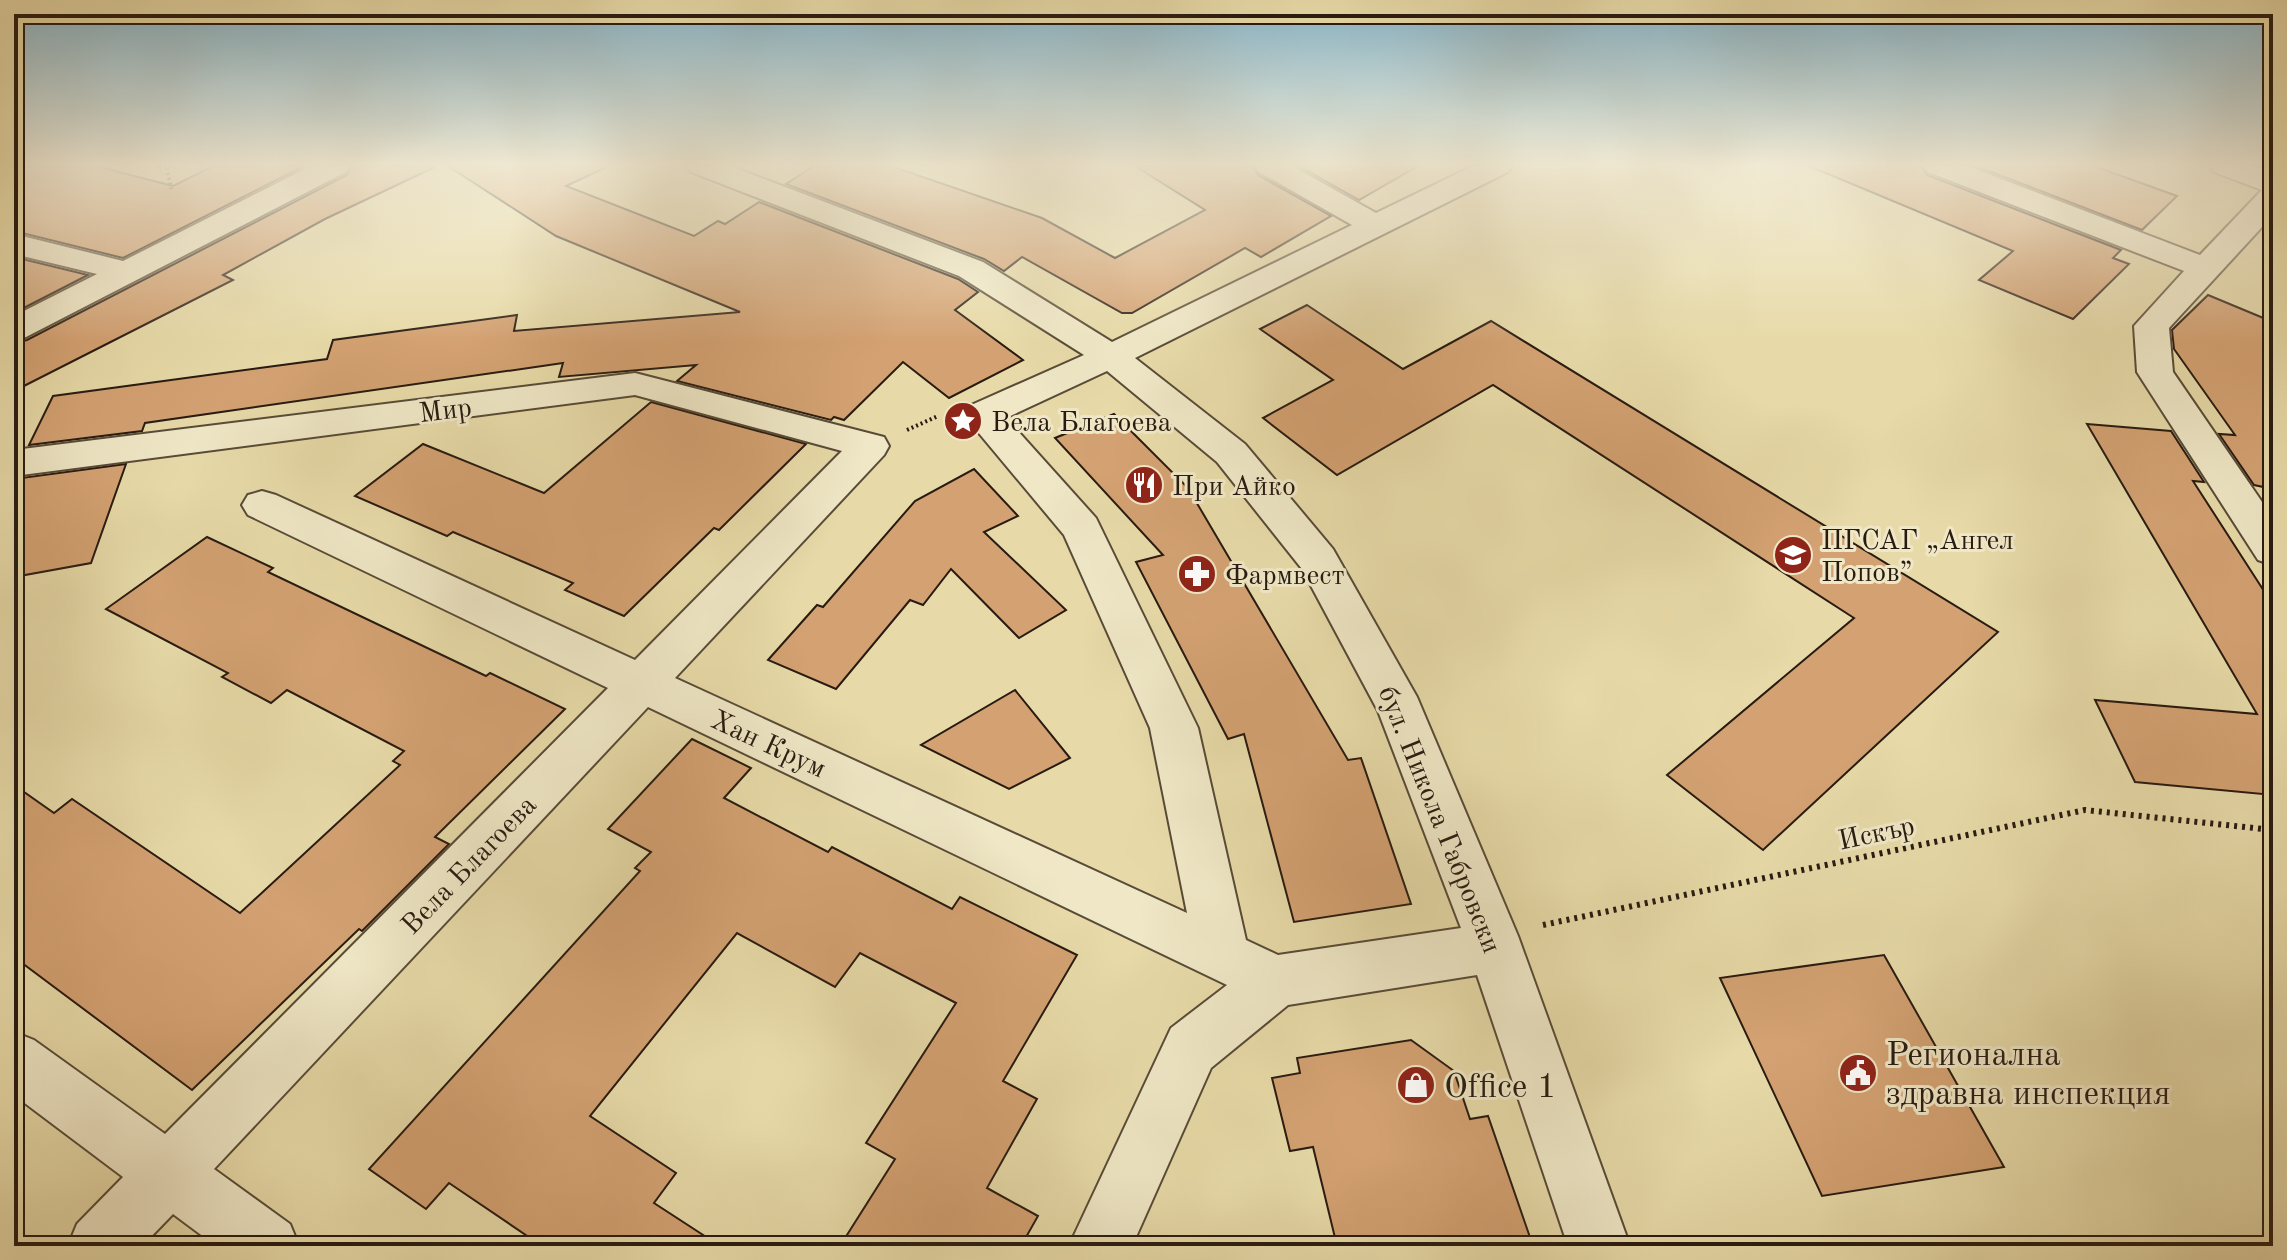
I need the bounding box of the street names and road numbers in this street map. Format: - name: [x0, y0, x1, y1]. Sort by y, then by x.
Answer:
- street label: Мир: [417, 395, 473, 429]
- street label: бул. Никола Габровски: [1372, 683, 1505, 958]
- street label: Хан Крум: [706, 707, 829, 784]
- street label: Вела Благоева: [397, 791, 543, 941]
- street label: Искър: [1836, 813, 1917, 857]

